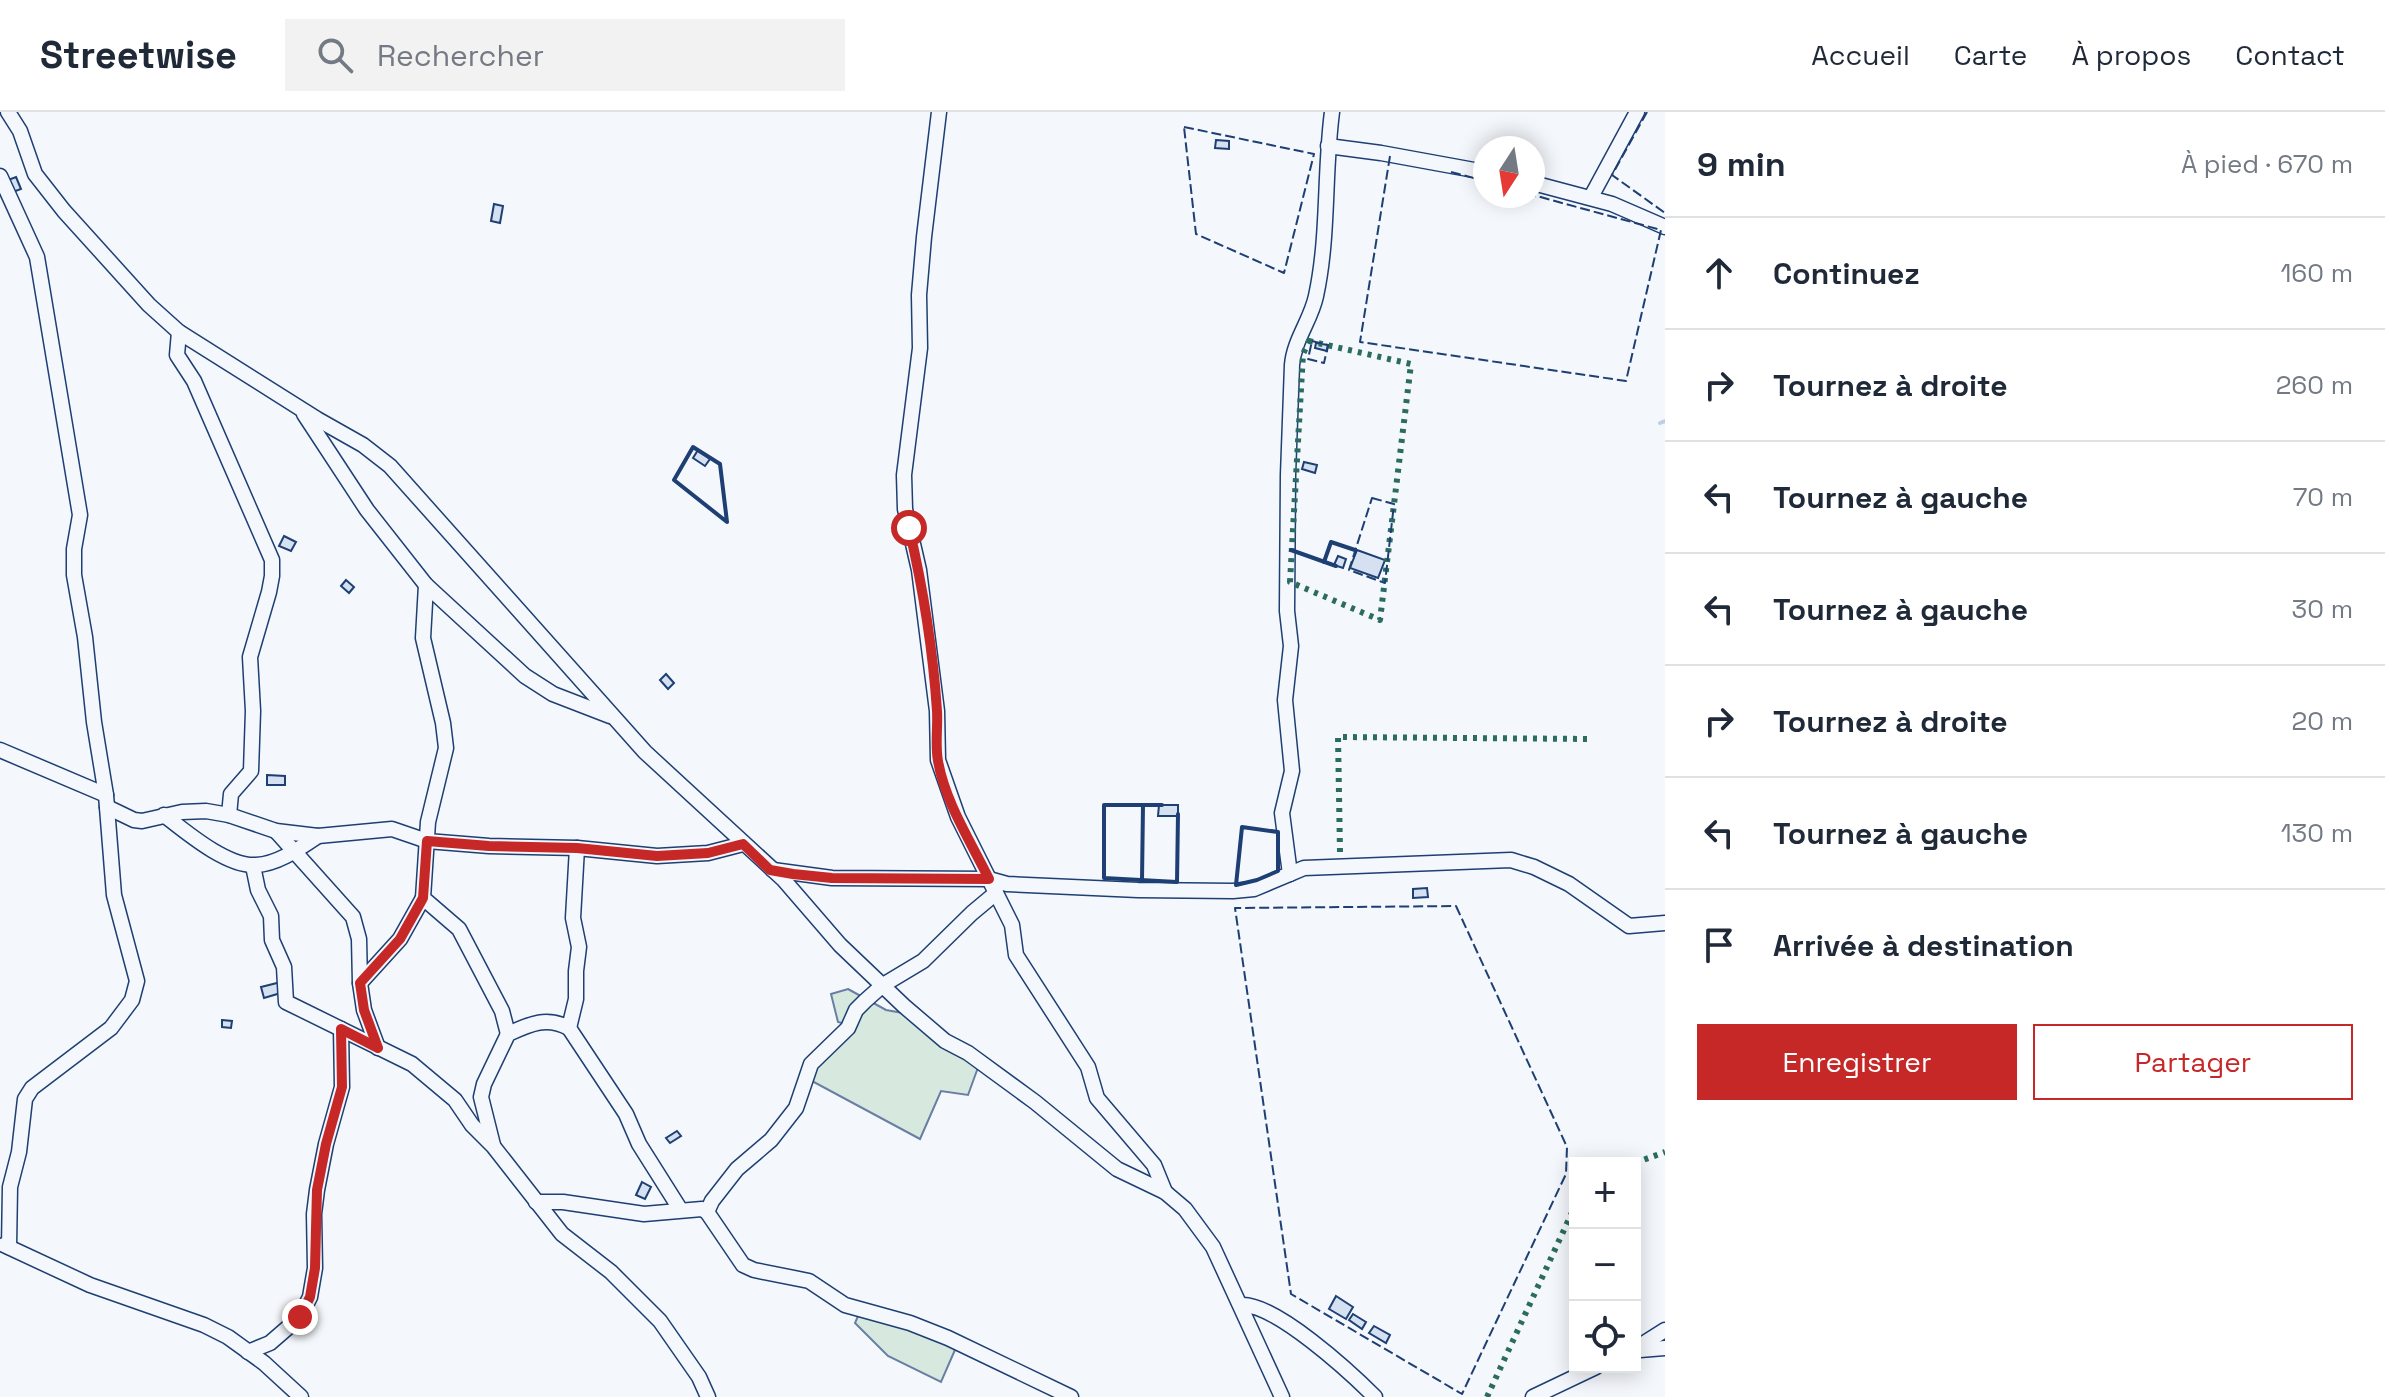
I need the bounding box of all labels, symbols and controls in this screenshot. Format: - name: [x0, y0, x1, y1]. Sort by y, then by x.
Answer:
- search box: [285, 19, 845, 91]
- text: Streetwise: [40, 31, 237, 79]
- icon: search: [313, 33, 357, 77]
- text: Rechercher: [377, 36, 544, 75]
- text: Accueil: [1811, 37, 1910, 73]
- text: Carte: [1954, 37, 2027, 73]
- text: À propos: [2071, 37, 2191, 73]
- text: Contact: [2235, 37, 2345, 73]
- north arrow: [1473, 136, 1545, 208]
- text: 9 min: [1697, 143, 1786, 186]
- text: À pied · 670 m: [2181, 147, 2353, 181]
- icon: ahead: [1697, 251, 1741, 295]
- text: Continuez: [1773, 254, 1920, 293]
- text: 160 m: [2281, 256, 2353, 290]
- icon: right: [1697, 363, 1741, 407]
- text: Tournez à droite: [1773, 366, 2007, 405]
- text: 260 m: [2276, 368, 2353, 402]
- icon: left: [1697, 475, 1741, 519]
- text: Tournez à gauche: [1773, 478, 2028, 517]
- text: 70 m: [2293, 480, 2353, 514]
- route start: [891, 510, 927, 546]
- icon: left: [1697, 587, 1741, 631]
- text: Tournez à gauche: [1773, 590, 2028, 629]
- text: 30 m: [2292, 592, 2353, 626]
- icon: right: [1697, 699, 1741, 743]
- text: Tournez à droite: [1773, 702, 2007, 741]
- text: 20 m: [2292, 704, 2353, 738]
- icon: left: [1697, 811, 1741, 855]
- text: Tournez à gauche: [1773, 814, 2028, 853]
- text: 130 m: [2281, 816, 2353, 850]
- icon: arrive: [1697, 923, 1741, 967]
- text: Arrivée à destination: [1773, 926, 2074, 965]
- button: Enregistrer: [1697, 1024, 2017, 1100]
- button: Partager: [2033, 1024, 2353, 1100]
- map controls: [1569, 1157, 1641, 1373]
- button: +: [1569, 1157, 1641, 1229]
- button: −: [1569, 1229, 1641, 1301]
- route end: [282, 1299, 318, 1335]
- button: locate: [1569, 1301, 1641, 1373]

